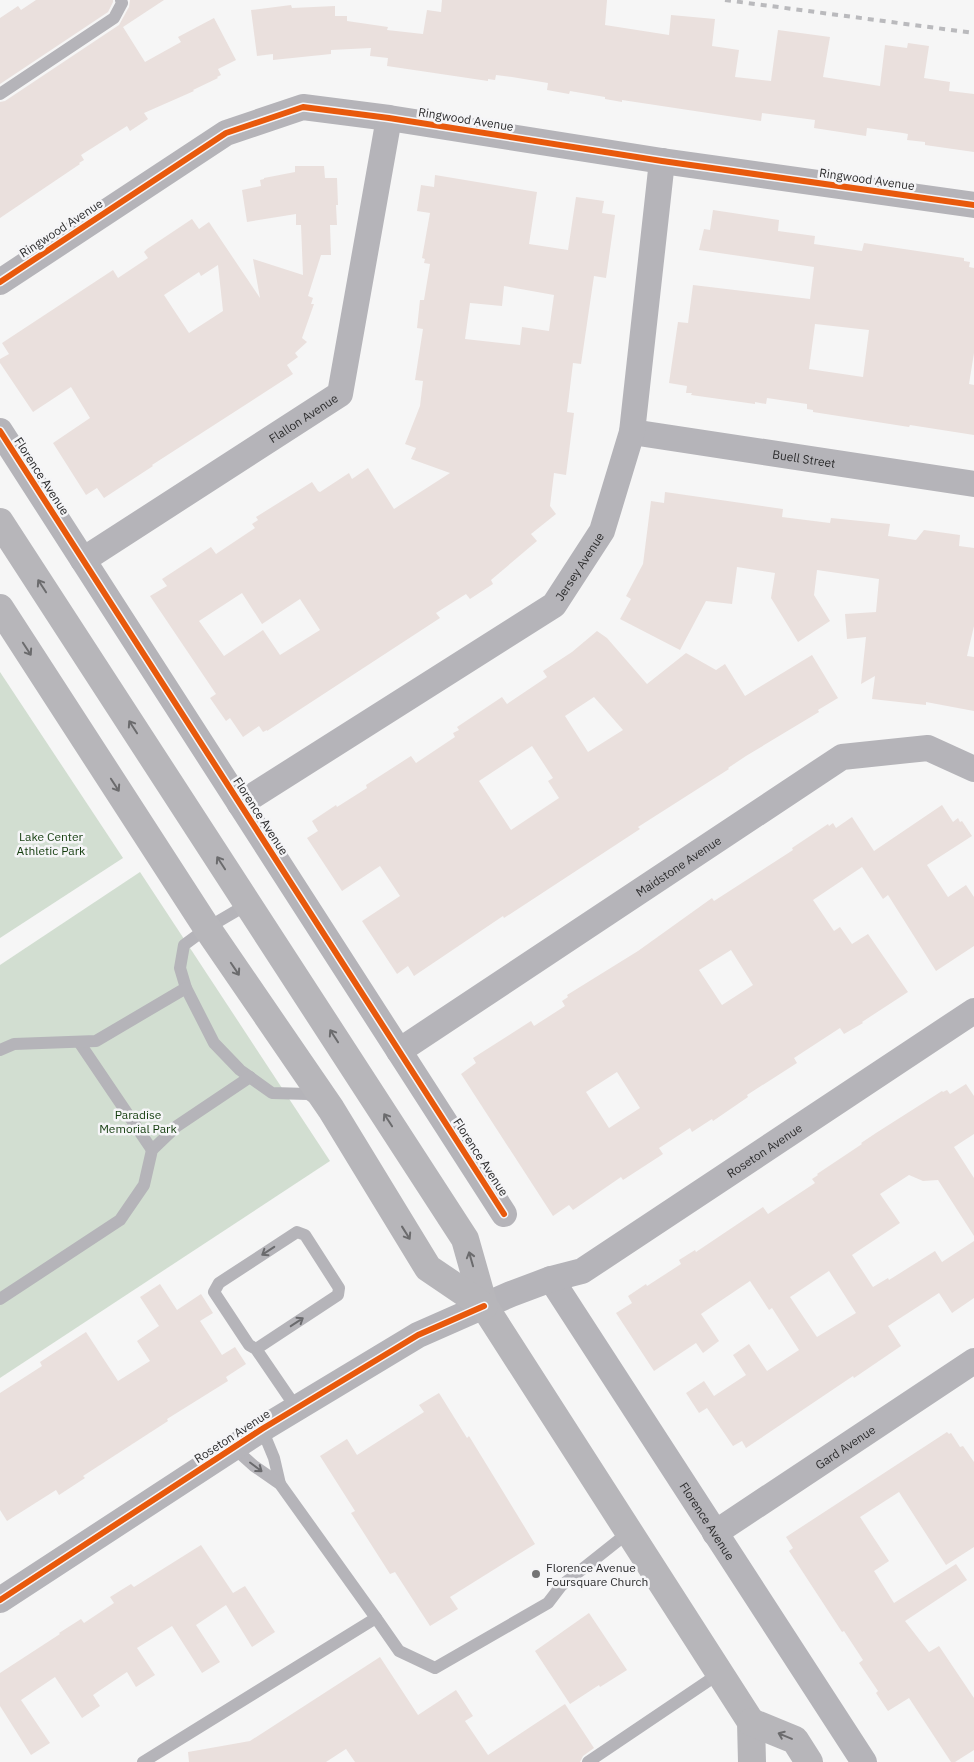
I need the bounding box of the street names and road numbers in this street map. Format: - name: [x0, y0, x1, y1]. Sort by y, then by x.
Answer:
- street label: Ringwood Avenue: [417, 104, 515, 134]
- street label: Ringwood Avenue: [818, 165, 916, 193]
- street label: Ringwood Avenue: [17, 195, 106, 261]
- street label: Flallon Avenue: [266, 390, 341, 446]
- street label: Florence Avenue: [11, 434, 73, 518]
- street label: Buell Street: [771, 446, 837, 470]
- street label: Jersey Avenue: [552, 529, 607, 603]
- street label: Florence Avenue: [230, 774, 292, 858]
- street label: Maidstone Avenue: [633, 832, 724, 899]
- street label: Florence Avenue: [450, 1115, 512, 1199]
- street label: Roseton Avenue: [724, 1120, 805, 1181]
- street label: Roseton Avenue: [191, 1406, 273, 1466]
- street label: Gard Avenue: [812, 1421, 878, 1472]
- street label: Florence Avenue: [677, 1479, 739, 1563]

